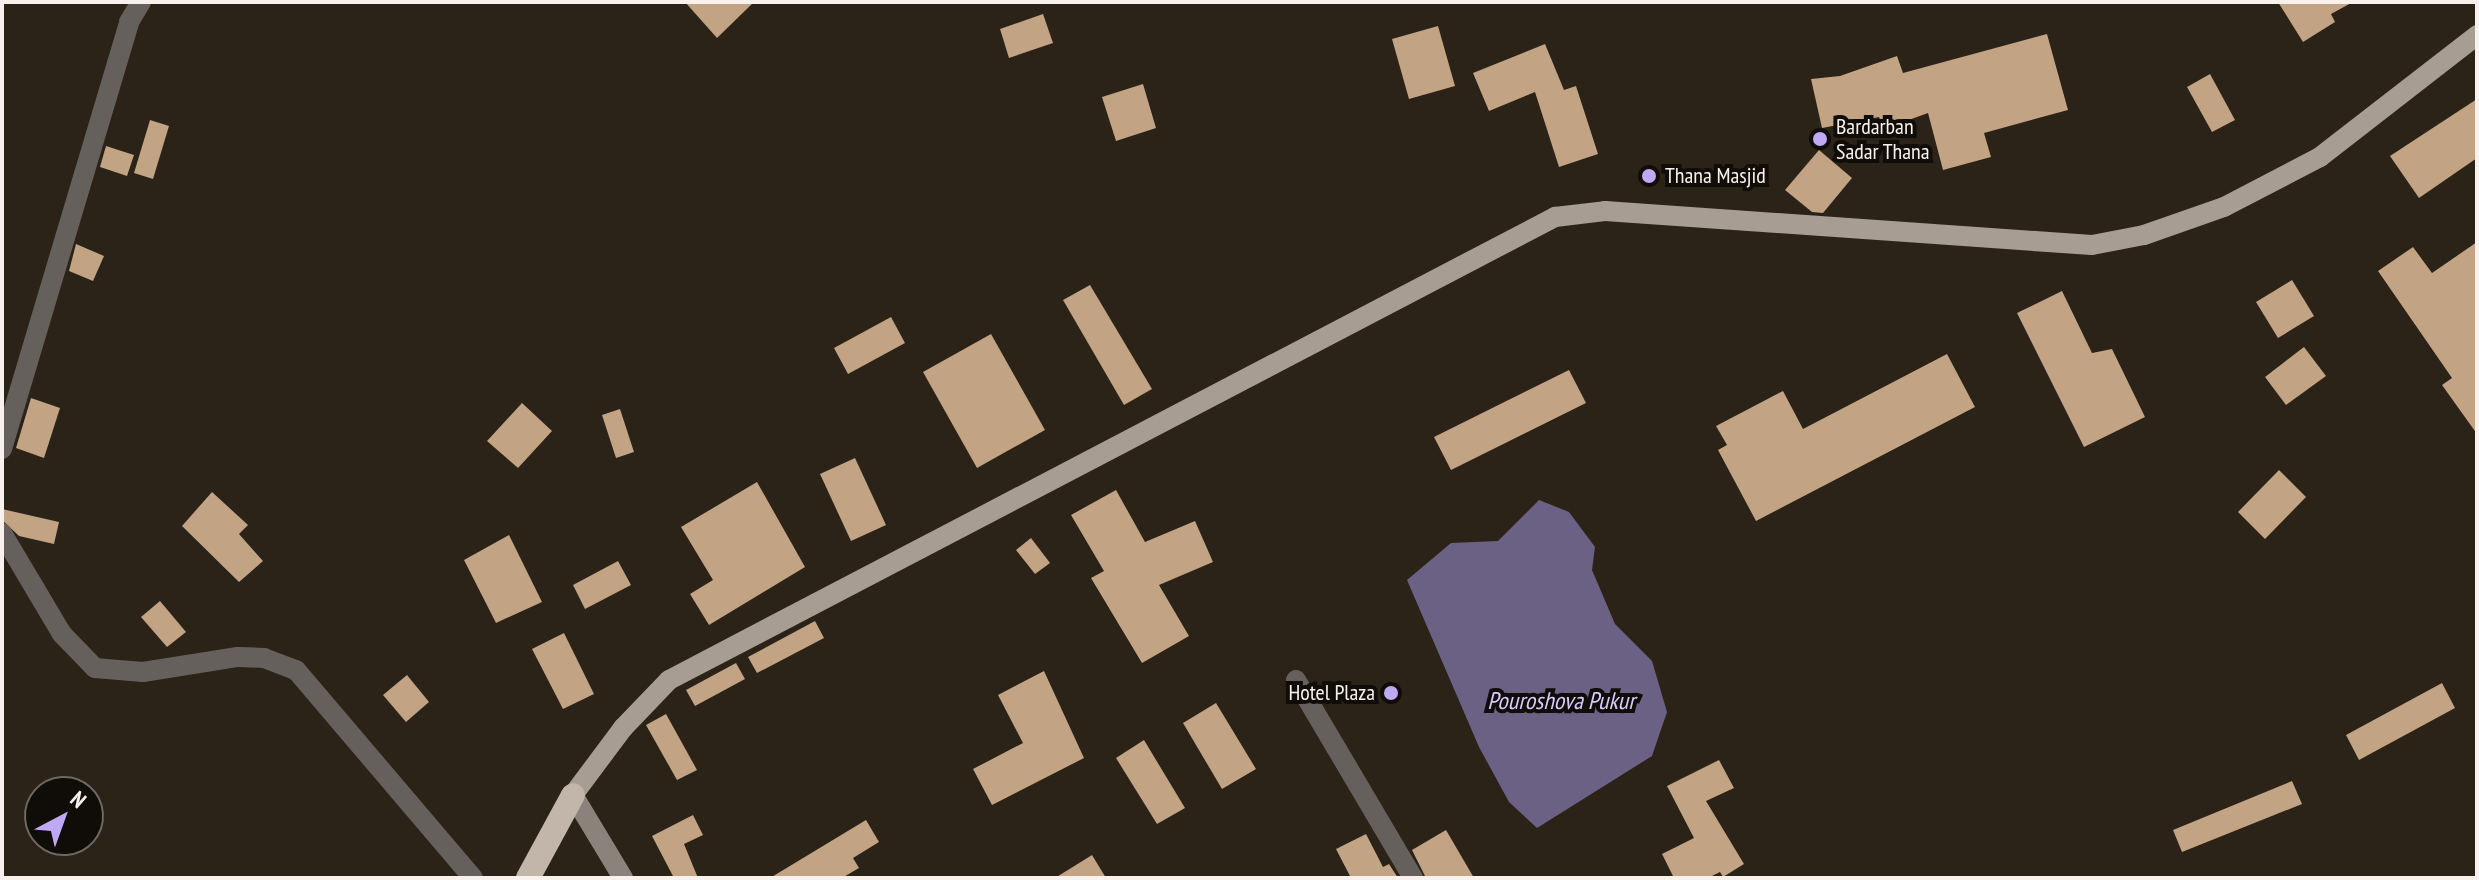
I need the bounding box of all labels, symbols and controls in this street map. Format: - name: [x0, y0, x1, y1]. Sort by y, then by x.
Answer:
- place label: Bardarban Sadar Thana: [1836, 113, 1930, 164]
- marker: Bardarban Sadar Thana: [1811, 130, 1829, 148]
- place label: Thana Masjid: [1665, 163, 1766, 189]
- marker: Thana Masjid: [1640, 167, 1658, 185]
- place label: Hotel Plaza: [1288, 680, 1375, 706]
- marker: Hotel Plaza: [1382, 684, 1400, 702]
- water label: Pouroshova Pukur: [1487, 687, 1635, 715]
- north arrow: [24, 776, 104, 856]
- text: N: [65, 785, 92, 814]

